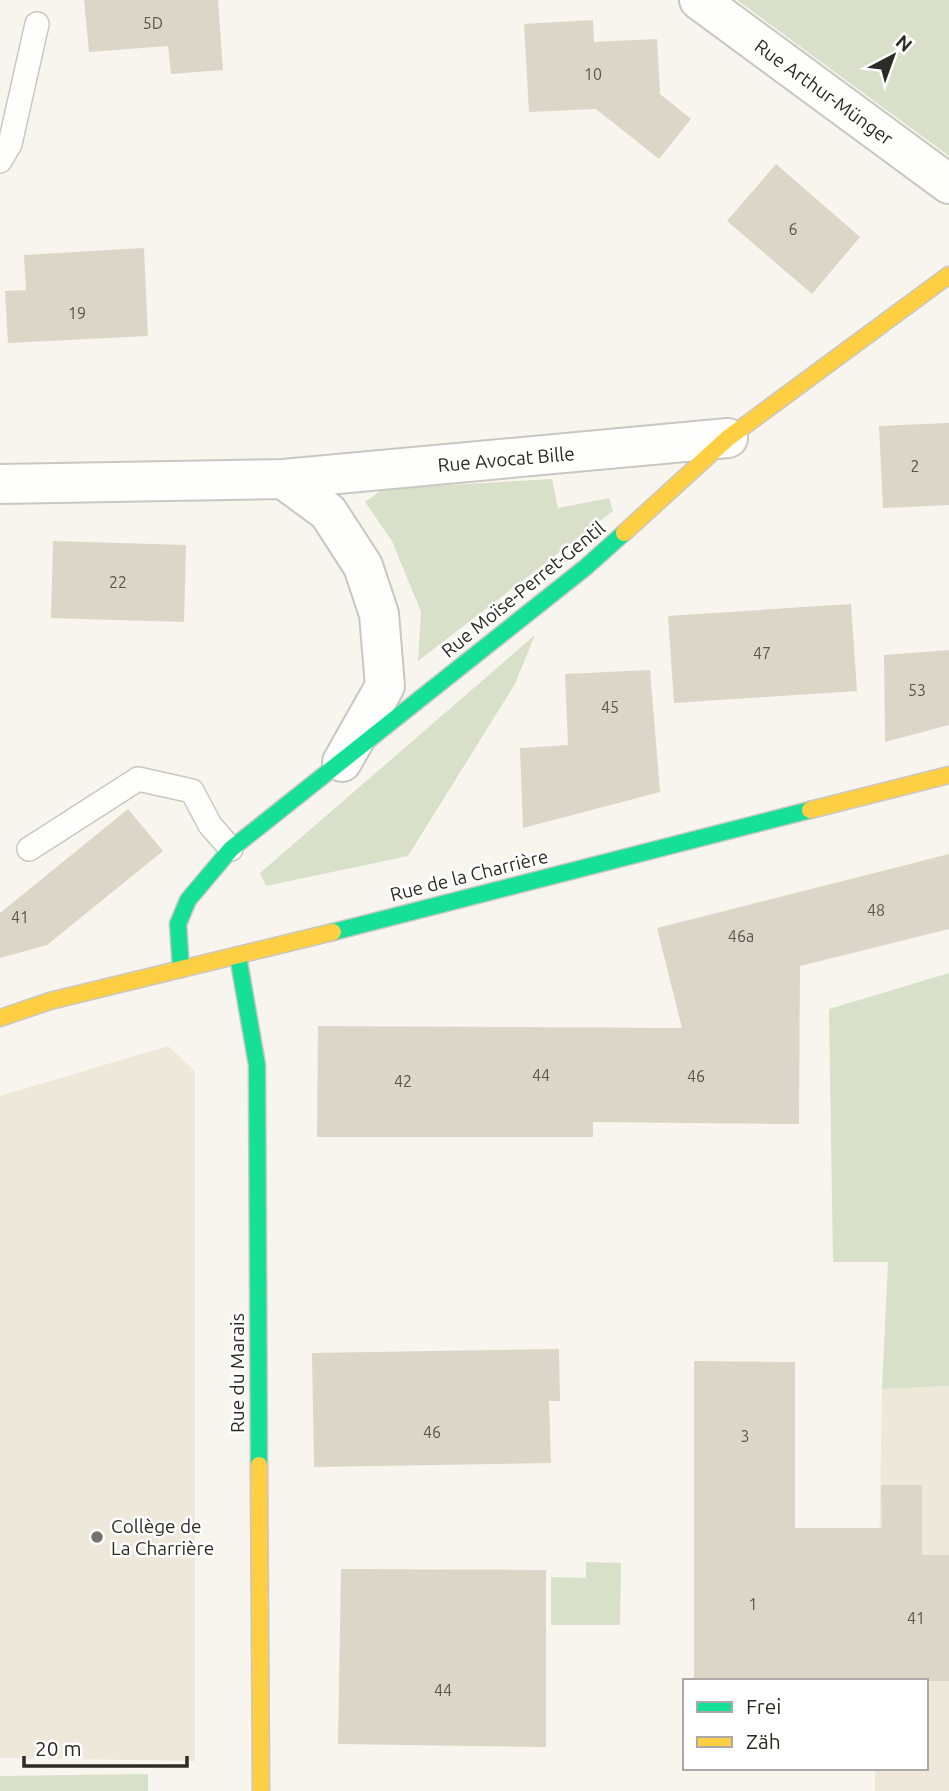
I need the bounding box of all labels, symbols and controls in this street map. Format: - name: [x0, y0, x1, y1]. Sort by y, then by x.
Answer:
- house number: 5D: [143, 14, 163, 32]
- north arrow: [858, 21, 928, 91]
- text: N: [892, 30, 917, 56]
- street label: Rue Arthur-Münger: [751, 34, 897, 150]
- house number: 10: [584, 65, 602, 83]
- house number: 6: [788, 220, 798, 238]
- house number: 19: [68, 304, 86, 322]
- street label: Rue Avocat Bille: [437, 442, 575, 476]
- house number: 2: [910, 457, 920, 475]
- street label: Rue Moïse-Perret-Gentil: [437, 516, 609, 662]
- house number: 22: [109, 573, 127, 591]
- house number: 47: [753, 644, 771, 662]
- house number: 53: [908, 681, 926, 699]
- house number: 45: [601, 698, 619, 716]
- street label: Rue de la Charrière: [388, 845, 550, 905]
- house number: 48: [867, 901, 885, 919]
- house number: 41: [11, 908, 29, 926]
- house number: 46a: [728, 927, 754, 945]
- house number: 44: [532, 1066, 550, 1084]
- house number: 46: [687, 1067, 705, 1085]
- house number: 42: [394, 1072, 412, 1090]
- street label: Rue du Marais: [226, 1313, 248, 1433]
- house number: 46: [423, 1423, 441, 1441]
- house number: 3: [740, 1427, 750, 1445]
- place label: Collège de La Charrière: [111, 1515, 214, 1559]
- marker: Collège de La Charrière: [89, 1529, 105, 1545]
- house number: 1: [748, 1595, 758, 1613]
- house number: 41: [907, 1609, 925, 1627]
- legend: [683, 1679, 928, 1770]
- house number: 44: [434, 1681, 452, 1699]
- text: Frei: [746, 1694, 781, 1718]
- scale bar: [24, 1724, 187, 1768]
- text: Zäh: [746, 1729, 781, 1753]
- text: 20 m: [35, 1736, 82, 1760]

